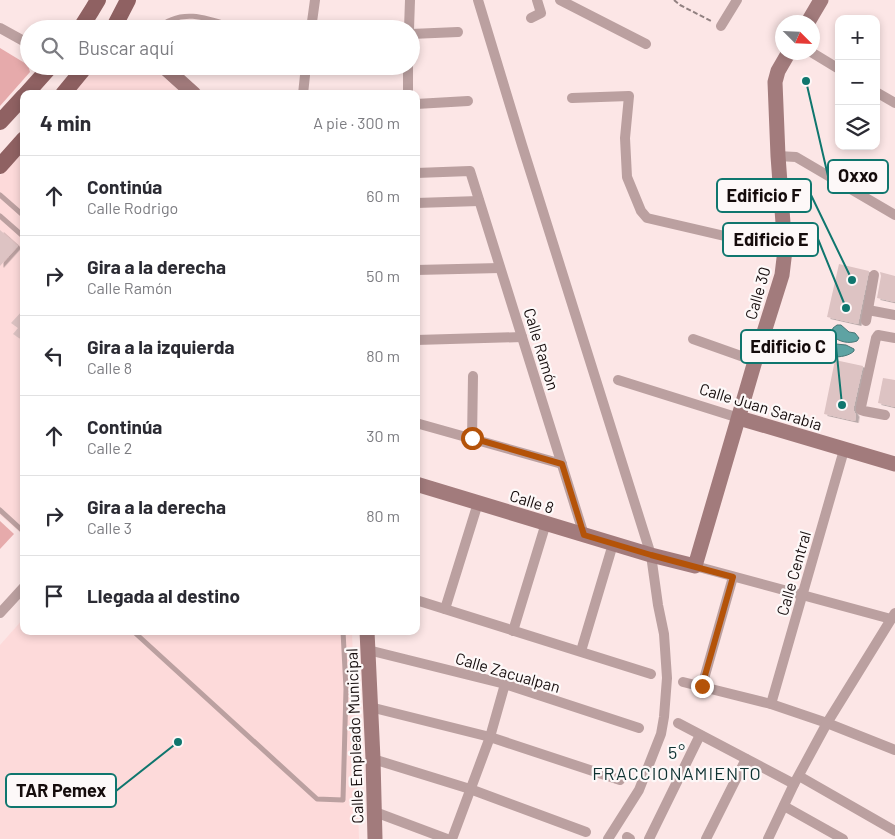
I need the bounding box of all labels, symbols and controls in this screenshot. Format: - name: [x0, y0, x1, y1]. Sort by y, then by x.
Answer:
- north arrow: [775, 15, 820, 60]
- map controls: [835, 15, 880, 150]
- button: +: [835, 15, 880, 60]
- search box: [20, 20, 420, 75]
- icon: search: [38, 34, 66, 62]
- text: Buscar aquí: [78, 36, 174, 59]
- button: −: [835, 60, 880, 105]
- button: layers: [835, 105, 880, 150]
- text: 4 min: [40, 110, 91, 135]
- text: A pie · 300 m: [313, 113, 400, 132]
- callout: Oxxo: [828, 160, 888, 193]
- text: Oxxo: [838, 164, 878, 186]
- text: Continúa: [87, 175, 162, 198]
- callout: Edificio F: [717, 179, 811, 212]
- icon: ahead: [40, 182, 68, 210]
- text: Edificio F: [727, 184, 801, 206]
- text: 60 m: [366, 186, 400, 205]
- text: Calle Rodrigo: [87, 198, 178, 217]
- callout: Edificio E: [723, 223, 818, 256]
- text: Edificio E: [733, 228, 809, 250]
- text: Gira a la derecha: [87, 255, 226, 278]
- icon: right: [40, 262, 68, 290]
- street label: Calle 30: [740, 264, 774, 322]
- text: 50 m: [366, 266, 400, 285]
- text: Calle Ramón: [87, 278, 172, 297]
- street label: Calle Ramón: [520, 306, 564, 392]
- callout: Edificio C: [741, 330, 836, 363]
- text: Gira a la izquierda: [87, 335, 235, 358]
- text: Edificio C: [750, 335, 826, 357]
- icon: left: [40, 342, 68, 370]
- text: 80 m: [366, 346, 400, 365]
- text: Calle 8: [87, 358, 132, 377]
- street label: Calle Juan Sarabia: [697, 378, 825, 434]
- text: Continúa: [87, 415, 162, 438]
- icon: ahead: [40, 422, 68, 450]
- text: 30 m: [366, 426, 400, 445]
- route start: [461, 427, 484, 450]
- text: Calle 2: [87, 438, 132, 457]
- street label: Calle 8: [508, 485, 556, 517]
- text: Gira a la derecha: [87, 495, 226, 518]
- icon: right: [40, 502, 68, 530]
- text: 80 m: [366, 506, 400, 525]
- text: Calle 3: [87, 518, 132, 537]
- street label: Calle Central: [772, 528, 814, 618]
- icon: arrive: [40, 582, 68, 610]
- text: Llegada al destino: [87, 584, 240, 607]
- street label: Calle Empleado Municipal: [341, 648, 367, 824]
- street label: Calle Zacualpan: [453, 648, 563, 696]
- route end: [691, 675, 714, 698]
- district label: 5° FRACCIONAMIENTO: [592, 741, 762, 784]
- callout: TAR Pemex: [6, 774, 116, 807]
- text: TAR Pemex: [16, 779, 106, 801]

